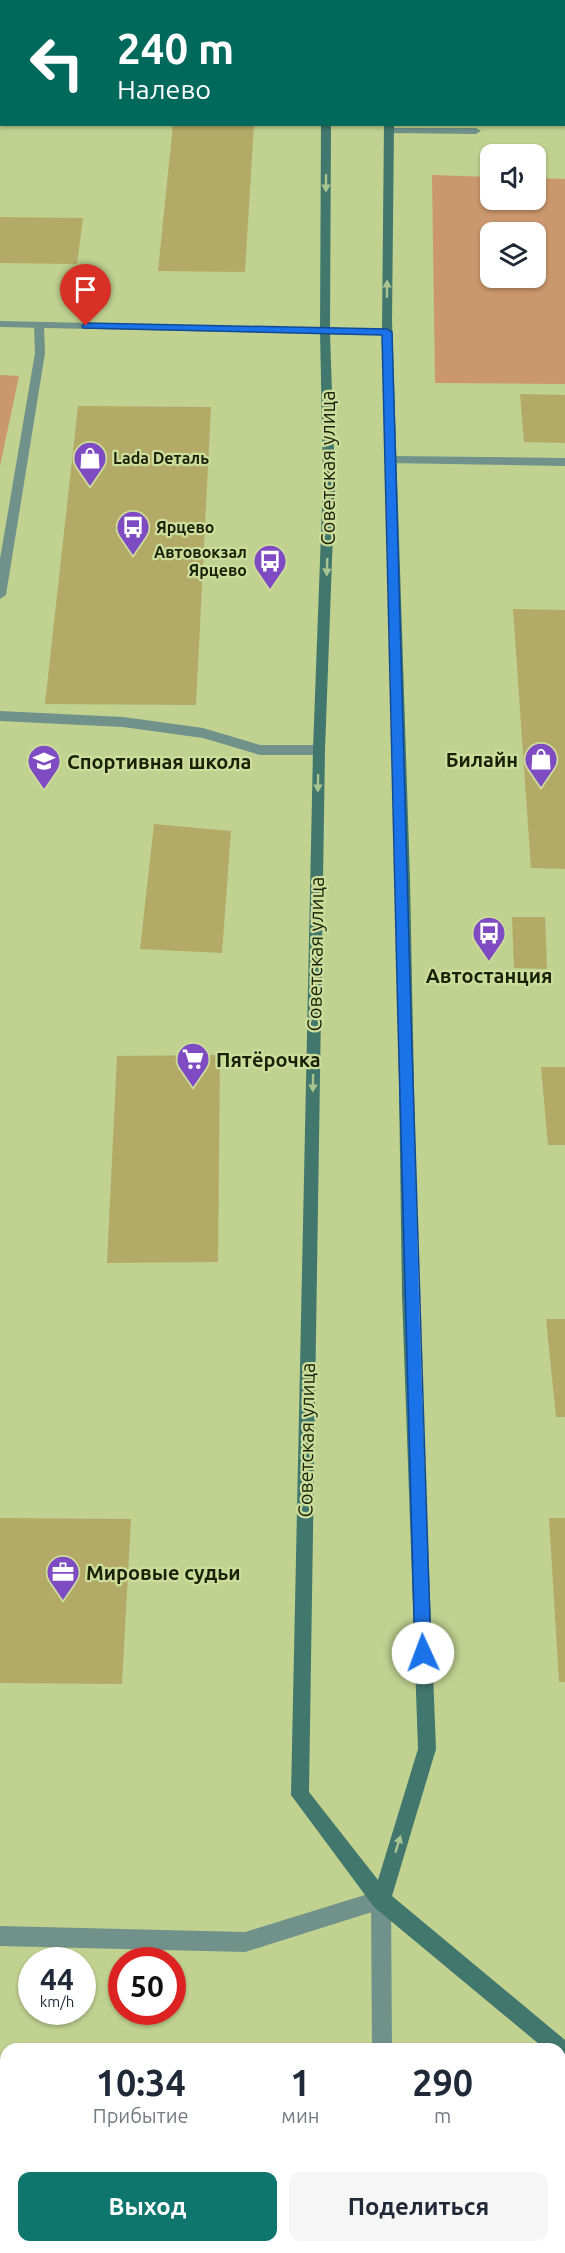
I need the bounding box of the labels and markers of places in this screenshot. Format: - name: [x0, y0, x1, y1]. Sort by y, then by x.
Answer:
- pin: [60, 264, 111, 326]
- shop icon: Lada Dеталь: [72, 440, 108, 487]
- place label: Lada Dеталь: [113, 449, 209, 467]
- bus stop icon: Ярцево: [115, 509, 151, 556]
- place label: Ярцево: [156, 518, 215, 536]
- place label: Автовокзал Ярцево: [154, 543, 247, 579]
- bus stop icon: Автовокзал Ярцево: [252, 543, 288, 590]
- shop icon: Билайн: [523, 741, 559, 788]
- school or university icon: Спортивная школа: [26, 743, 62, 790]
- place label: Билайн: [446, 748, 518, 771]
- place label: Спортивная школа: [67, 750, 251, 773]
- bus stop icon: Автостанция: [471, 915, 507, 962]
- place label: Автостанция: [426, 964, 552, 987]
- supermarket icon: Пятёрочка: [175, 1041, 211, 1088]
- place label: Пятёрочка: [216, 1048, 321, 1071]
- office icon: Мировые судьи: [45, 1554, 81, 1601]
- place label: Мировые судьи: [86, 1561, 241, 1584]

